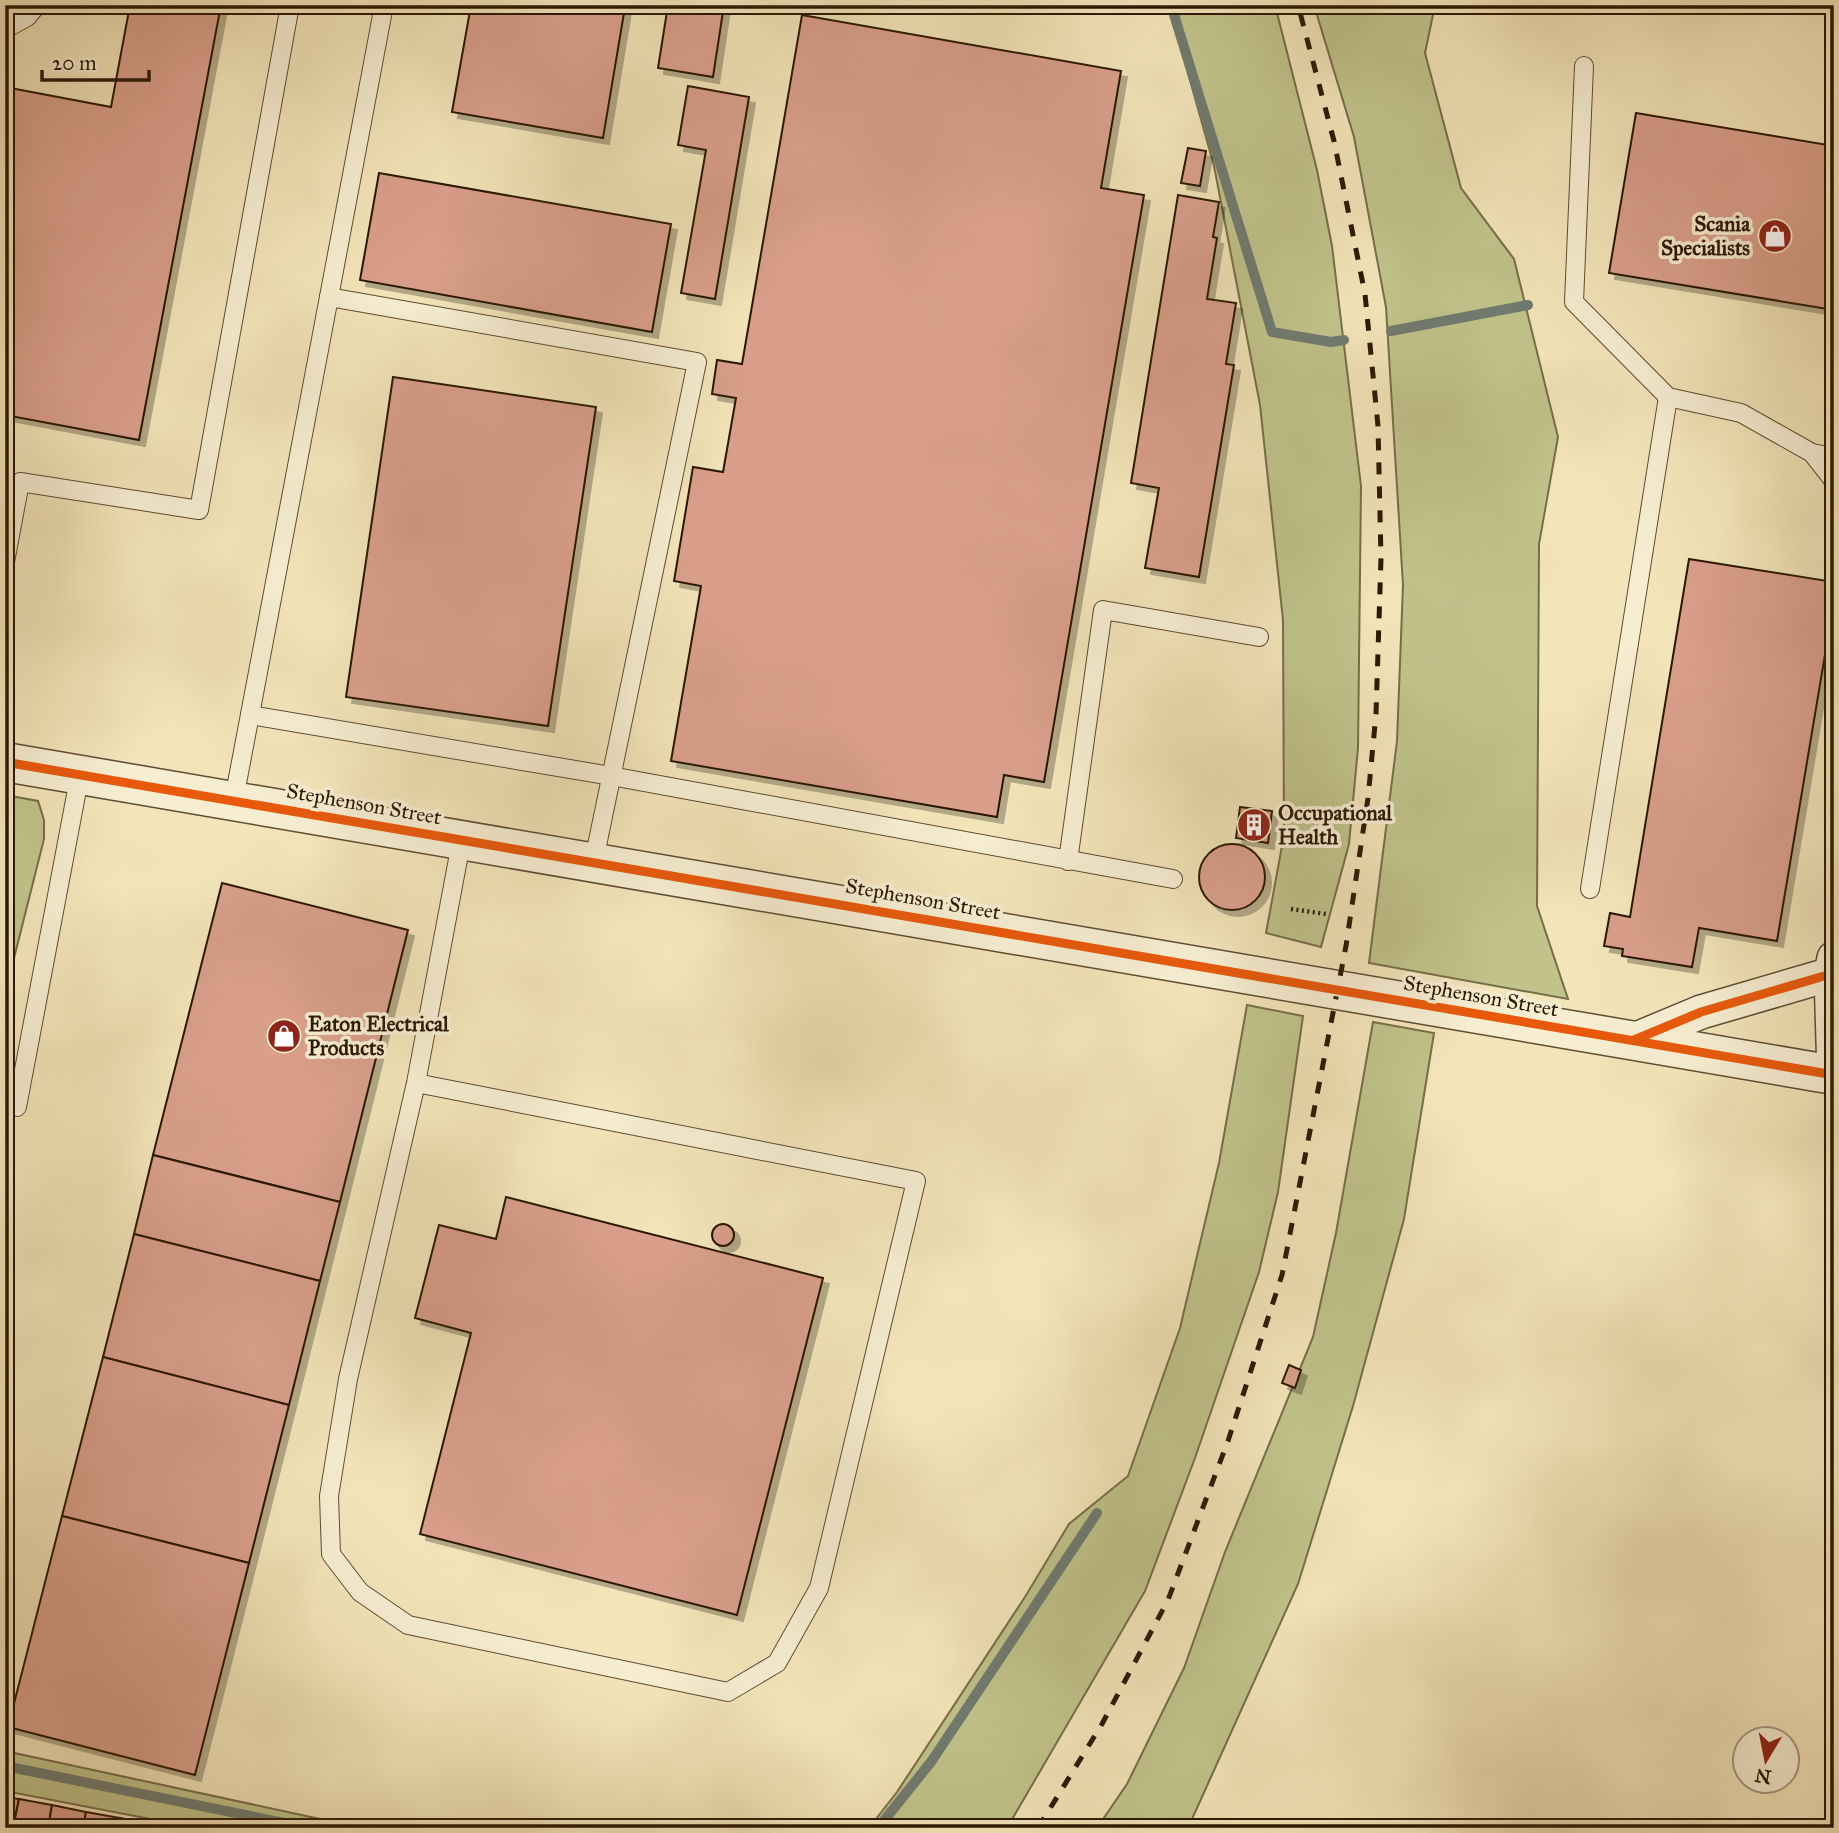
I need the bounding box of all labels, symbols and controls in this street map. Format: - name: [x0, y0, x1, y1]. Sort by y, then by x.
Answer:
- scale bar: [42, 38, 149, 82]
- text: 20 m: [52, 50, 97, 76]
- place label: Scania Specialists: [1661, 211, 1751, 261]
- shop icon: Scania Specialists: [1756, 217, 1794, 255]
- street label: Stephenson Street: [285, 778, 444, 831]
- place label: Occupational Health: [1278, 800, 1393, 850]
- building icon: Occupational Health: [1235, 806, 1273, 844]
- street label: Stephenson Street: [844, 873, 1003, 926]
- street label: Stephenson Street: [1402, 970, 1561, 1023]
- place label: Eaton Electrical Products: [308, 1011, 450, 1061]
- shop icon: Eaton Electrical Products: [265, 1017, 303, 1055]
- north arrow: [1730, 1724, 1800, 1794]
- text: N: [1753, 1764, 1773, 1789]

